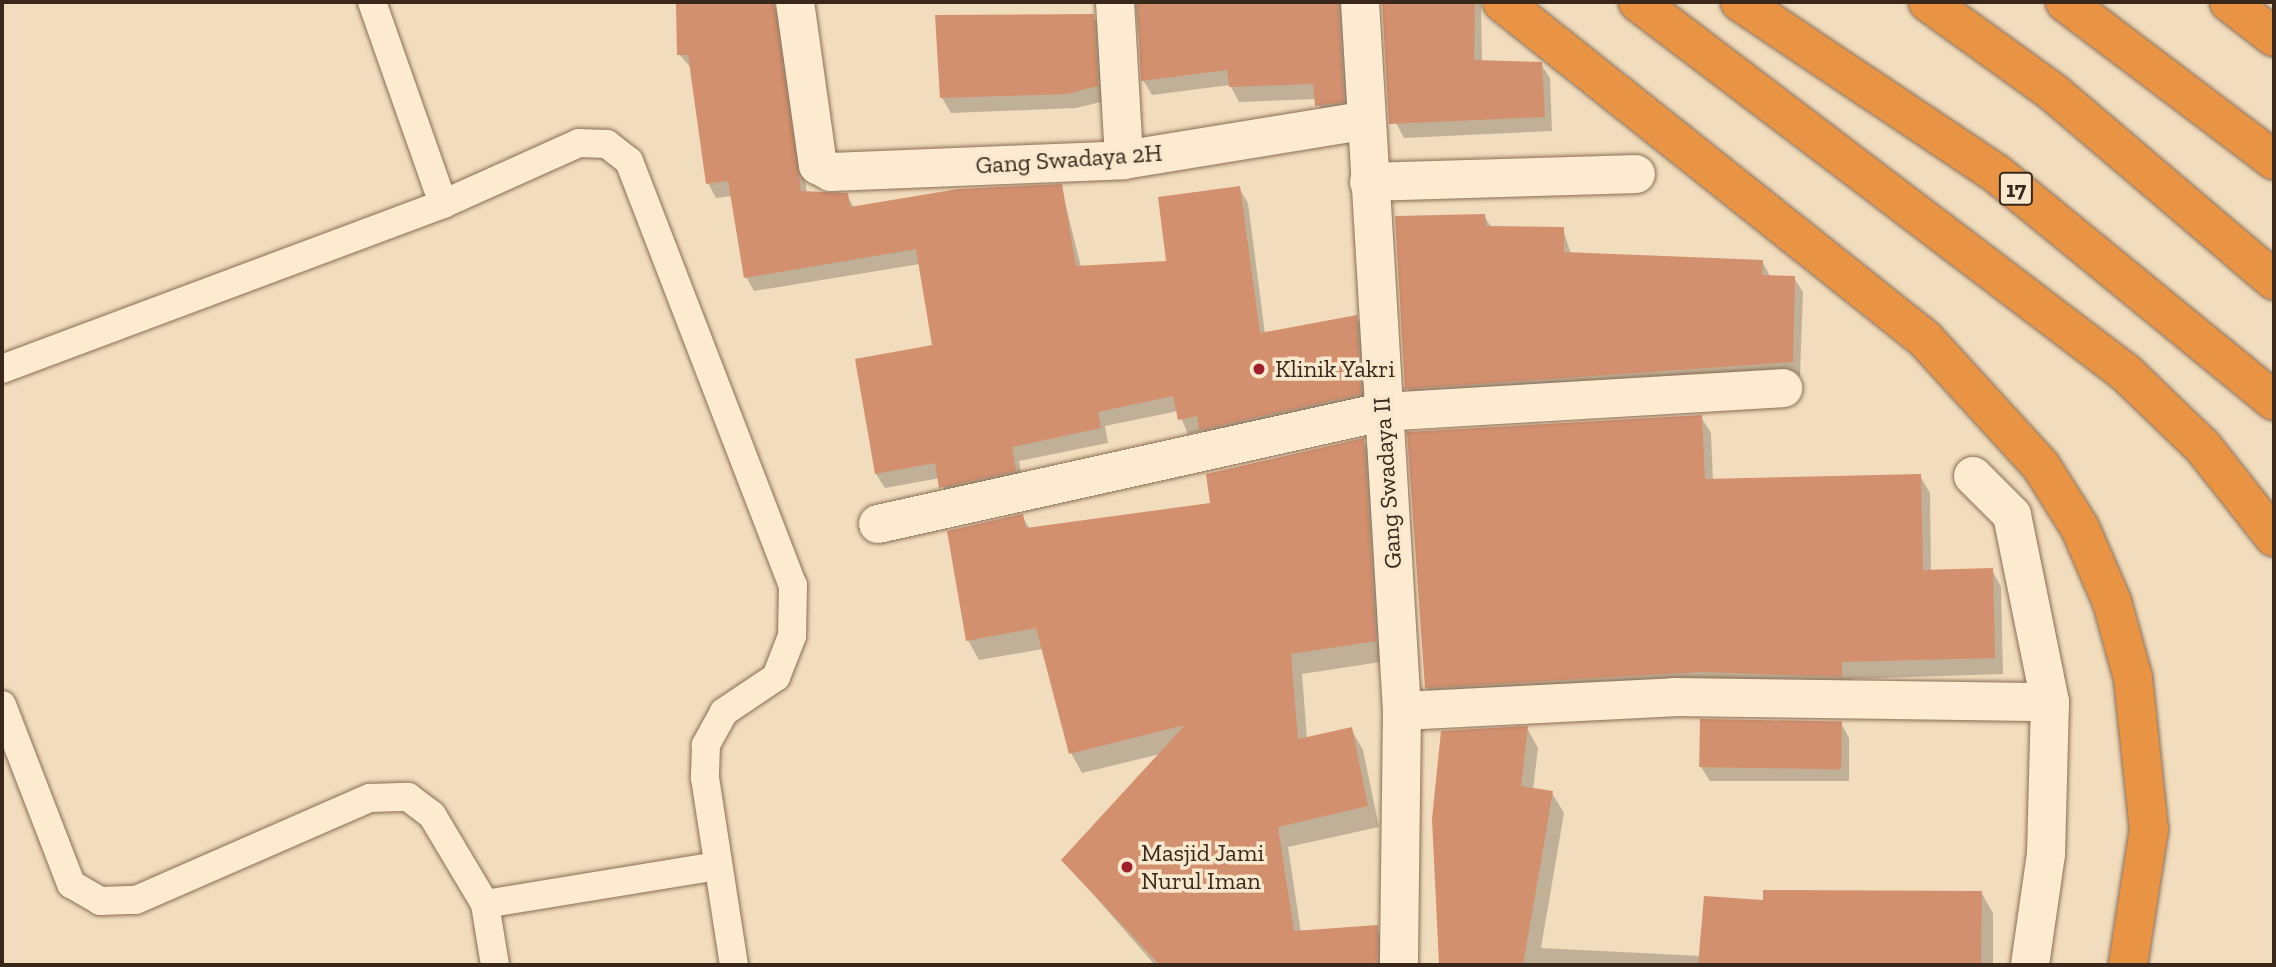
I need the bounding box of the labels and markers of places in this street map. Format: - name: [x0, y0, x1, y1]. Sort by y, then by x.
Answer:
- place label: Klinik Yakri: [1275, 355, 1396, 383]
- marker: Klinik Yakri: [1249, 359, 1269, 379]
- place label: Masjid Jami Nurul Iman: [1141, 839, 1265, 895]
- marker: Masjid Jami Nurul Iman: [1119, 859, 1135, 875]

